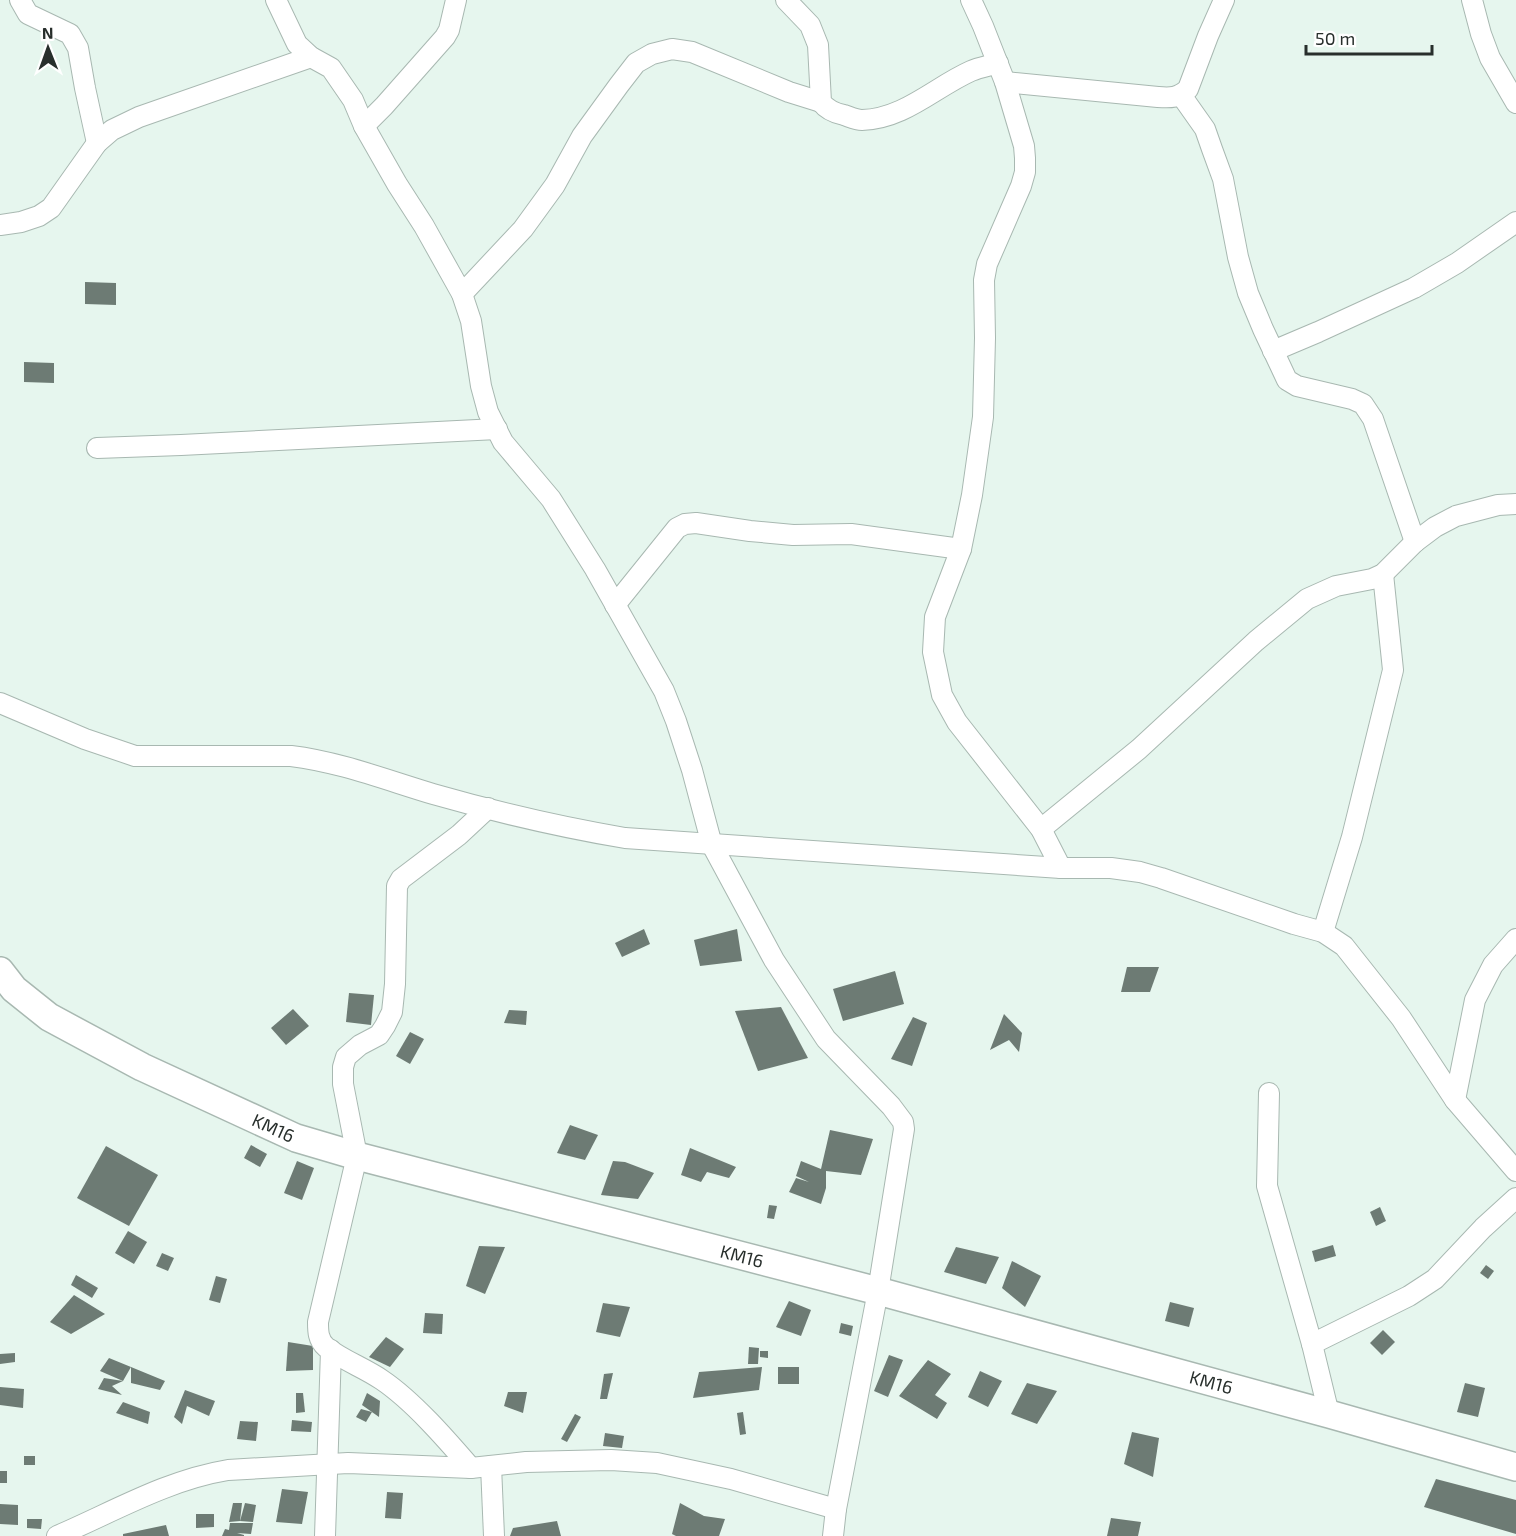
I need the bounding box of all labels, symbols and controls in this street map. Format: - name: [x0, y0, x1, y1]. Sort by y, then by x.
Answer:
- north arrow: [18, 18, 78, 78]
- scale bar: [1306, 18, 1432, 56]
- text: N: [42, 23, 54, 42]
- text: 50 m: [1315, 27, 1355, 49]
- street label: KM16: [249, 1108, 298, 1147]
- street label: KM16: [718, 1240, 766, 1272]
- street label: KM16: [1187, 1365, 1235, 1398]

